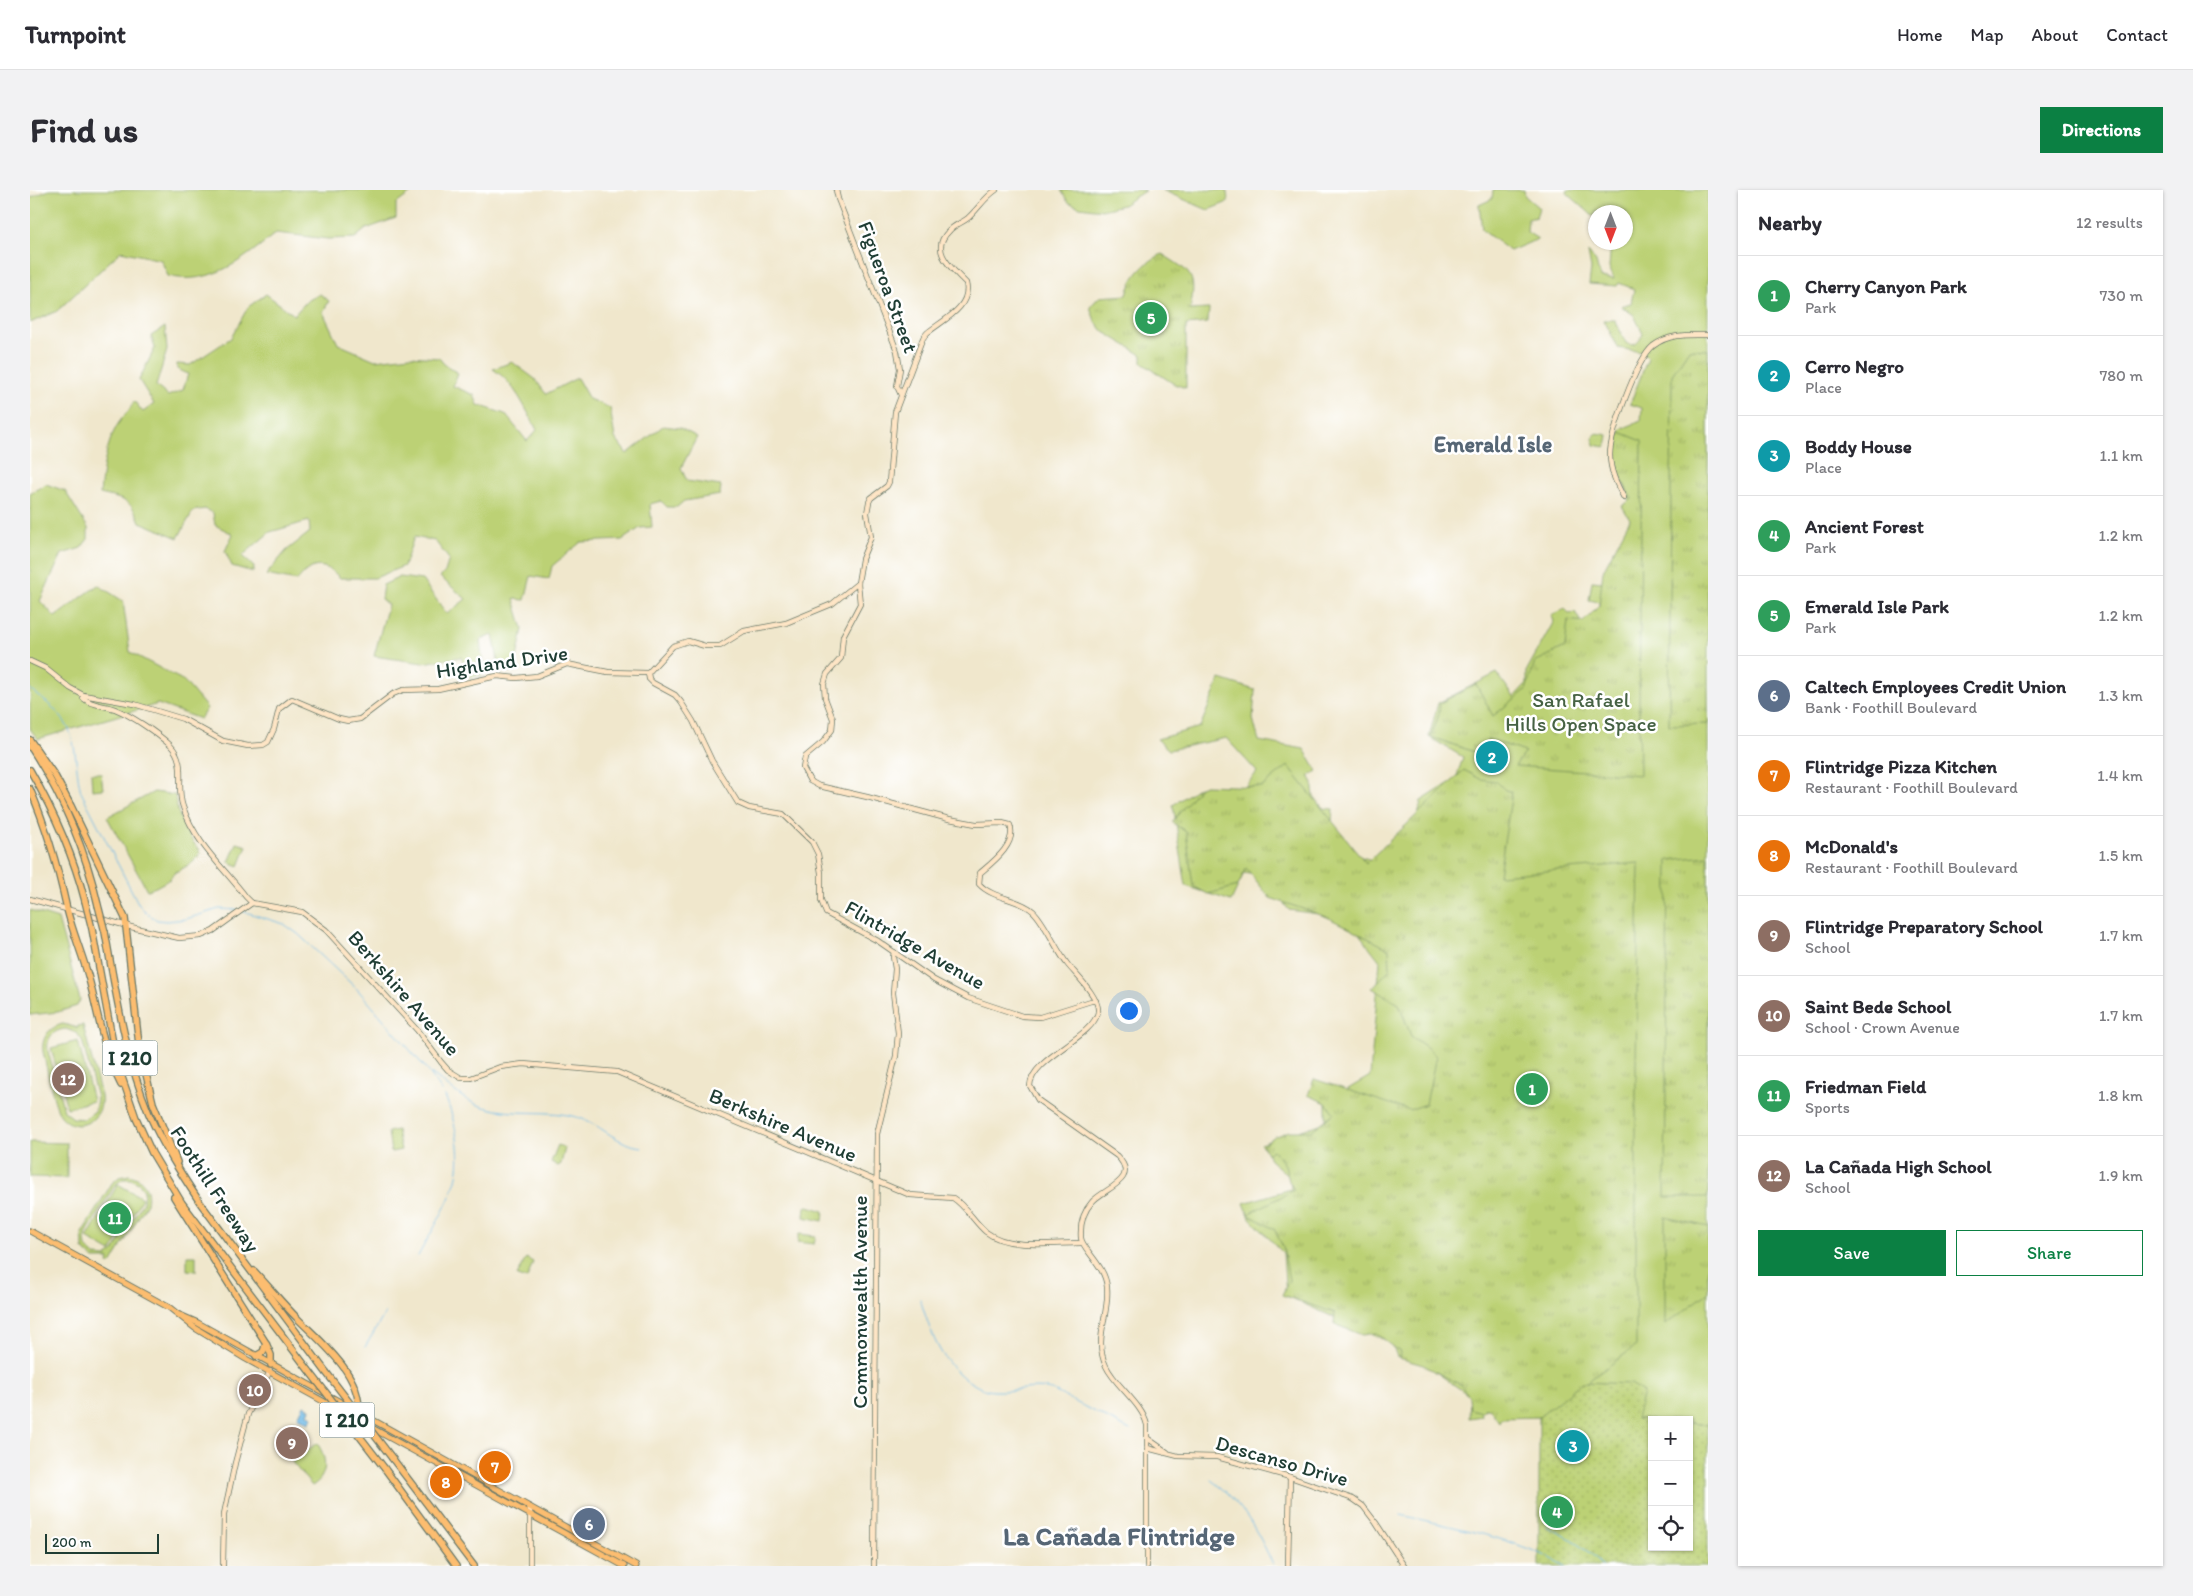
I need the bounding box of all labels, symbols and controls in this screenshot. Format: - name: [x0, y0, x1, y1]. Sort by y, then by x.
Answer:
- text: Turnpoint: [25, 20, 126, 49]
- text: Home: [1897, 24, 1943, 46]
- text: Map: [1971, 24, 2004, 46]
- text: About: [2032, 24, 2078, 46]
- text: Contact: [2106, 24, 2168, 46]
- button: Directions: [2040, 107, 2163, 153]
- text: Find us: [30, 109, 138, 151]
- north arrow: [1588, 205, 1633, 250]
- text: Nearby: [1758, 210, 1822, 235]
- text: 12 results: [2076, 213, 2143, 232]
- street label: Figueroa Street: [853, 218, 924, 356]
- text: Cherry Canyon Park: [1805, 275, 1967, 298]
- text: 1: [1770, 286, 1778, 305]
- text: 730 m: [2099, 286, 2143, 305]
- text: Park: [1805, 298, 1836, 317]
- pin: 5: [1135, 299, 1167, 337]
- text: Cerro Negro: [1805, 355, 1904, 378]
- text: 2: [1770, 366, 1778, 385]
- text: 780 m: [2099, 366, 2143, 385]
- text: Place: [1805, 378, 1842, 397]
- district label: Emerald Isle: [1434, 431, 1552, 458]
- text: Boddy House: [1805, 435, 1912, 458]
- text: 3: [1770, 446, 1778, 465]
- text: 1.1 km: [2099, 446, 2143, 465]
- text: Place: [1805, 458, 1842, 477]
- text: Ancient Forest: [1805, 515, 1924, 538]
- text: 4: [1769, 526, 1779, 545]
- text: 1.2 km: [2098, 526, 2143, 545]
- text: Park: [1805, 538, 1836, 557]
- text: Emerald Isle Park: [1805, 595, 1949, 618]
- text: 5: [1770, 606, 1778, 625]
- text: 1.2 km: [2098, 606, 2143, 625]
- text: Park: [1805, 618, 1836, 637]
- street label: Highland Drive: [434, 640, 569, 683]
- text: Caltech Employees Credit Union: [1805, 675, 2066, 698]
- text: 6: [1770, 686, 1778, 705]
- text: 1.3 km: [2098, 686, 2143, 705]
- park label: San Rafael Hills Open Space: [1505, 687, 1657, 736]
- text: Bank · Foothill Boulevard: [1805, 698, 1977, 717]
- pin: 2: [1476, 738, 1508, 776]
- text: Flintridge Pizza Kitchen: [1805, 755, 1997, 778]
- text: 7: [1770, 766, 1778, 785]
- text: 1.4 km: [2097, 766, 2143, 785]
- text: Restaurant · Foothill Boulevard: [1805, 778, 2018, 797]
- text: McDonald's: [1805, 835, 1898, 858]
- text: 8: [1770, 846, 1778, 865]
- text: 1.5 km: [2098, 846, 2143, 865]
- text: Restaurant · Foothill Boulevard: [1805, 858, 2018, 877]
- street label: Flintridge Avenue: [841, 894, 990, 995]
- text: Flintridge Preparatory School: [1805, 915, 2043, 938]
- street label: Berkshire Avenue: [343, 925, 466, 1061]
- text: 9: [1770, 926, 1778, 945]
- text: 1.7 km: [2099, 926, 2143, 945]
- text: School: [1805, 938, 1851, 957]
- text: Saint Bede School: [1805, 995, 1951, 1018]
- your location: [1116, 998, 1142, 1024]
- text: 10: [1765, 1006, 1783, 1025]
- text: 1.7 km: [2099, 1006, 2143, 1025]
- text: School · Crown Avenue: [1805, 1018, 1960, 1037]
- road number: I 210: [102, 1040, 158, 1076]
- pin: 12: [52, 1060, 84, 1098]
- pin: 1: [1516, 1070, 1548, 1108]
- text: Friedman Field: [1805, 1075, 1926, 1098]
- street label: Berkshire Avenue: [706, 1082, 861, 1167]
- text: 11: [1767, 1086, 1781, 1105]
- text: 1.8 km: [2098, 1086, 2143, 1105]
- text: Sports: [1805, 1098, 1850, 1117]
- street label: Foothill Freeway: [165, 1121, 266, 1257]
- text: La Cañada High School: [1805, 1155, 1992, 1178]
- text: 12: [1766, 1166, 1782, 1185]
- text: 1.9 km: [2099, 1166, 2143, 1185]
- text: School: [1805, 1178, 1851, 1197]
- street label: Commonwealth Avenue: [847, 1195, 872, 1409]
- pin: 11: [99, 1199, 131, 1237]
- button: Save: [1758, 1230, 1946, 1276]
- button: Share: [1956, 1230, 2143, 1276]
- pin: 10: [239, 1371, 271, 1409]
- road number: I 210: [320, 1402, 374, 1438]
- map controls: [1648, 1416, 1693, 1551]
- button: +: [1648, 1416, 1693, 1461]
- pin: 9: [276, 1424, 308, 1462]
- pin: 3: [1557, 1427, 1589, 1465]
- street label: Descanso Drive: [1213, 1430, 1351, 1491]
- pin: 7: [479, 1448, 511, 1486]
- button: −: [1648, 1461, 1693, 1506]
- pin: 8: [430, 1463, 462, 1501]
- pin: 4: [1541, 1493, 1573, 1531]
- pin: 6: [573, 1505, 605, 1543]
- button: locate: [1648, 1506, 1693, 1551]
- district label: La Cañada Flintridge: [1003, 1520, 1235, 1552]
- scale bar: [45, 1531, 159, 1554]
- text: 200 m: [52, 1534, 92, 1551]

